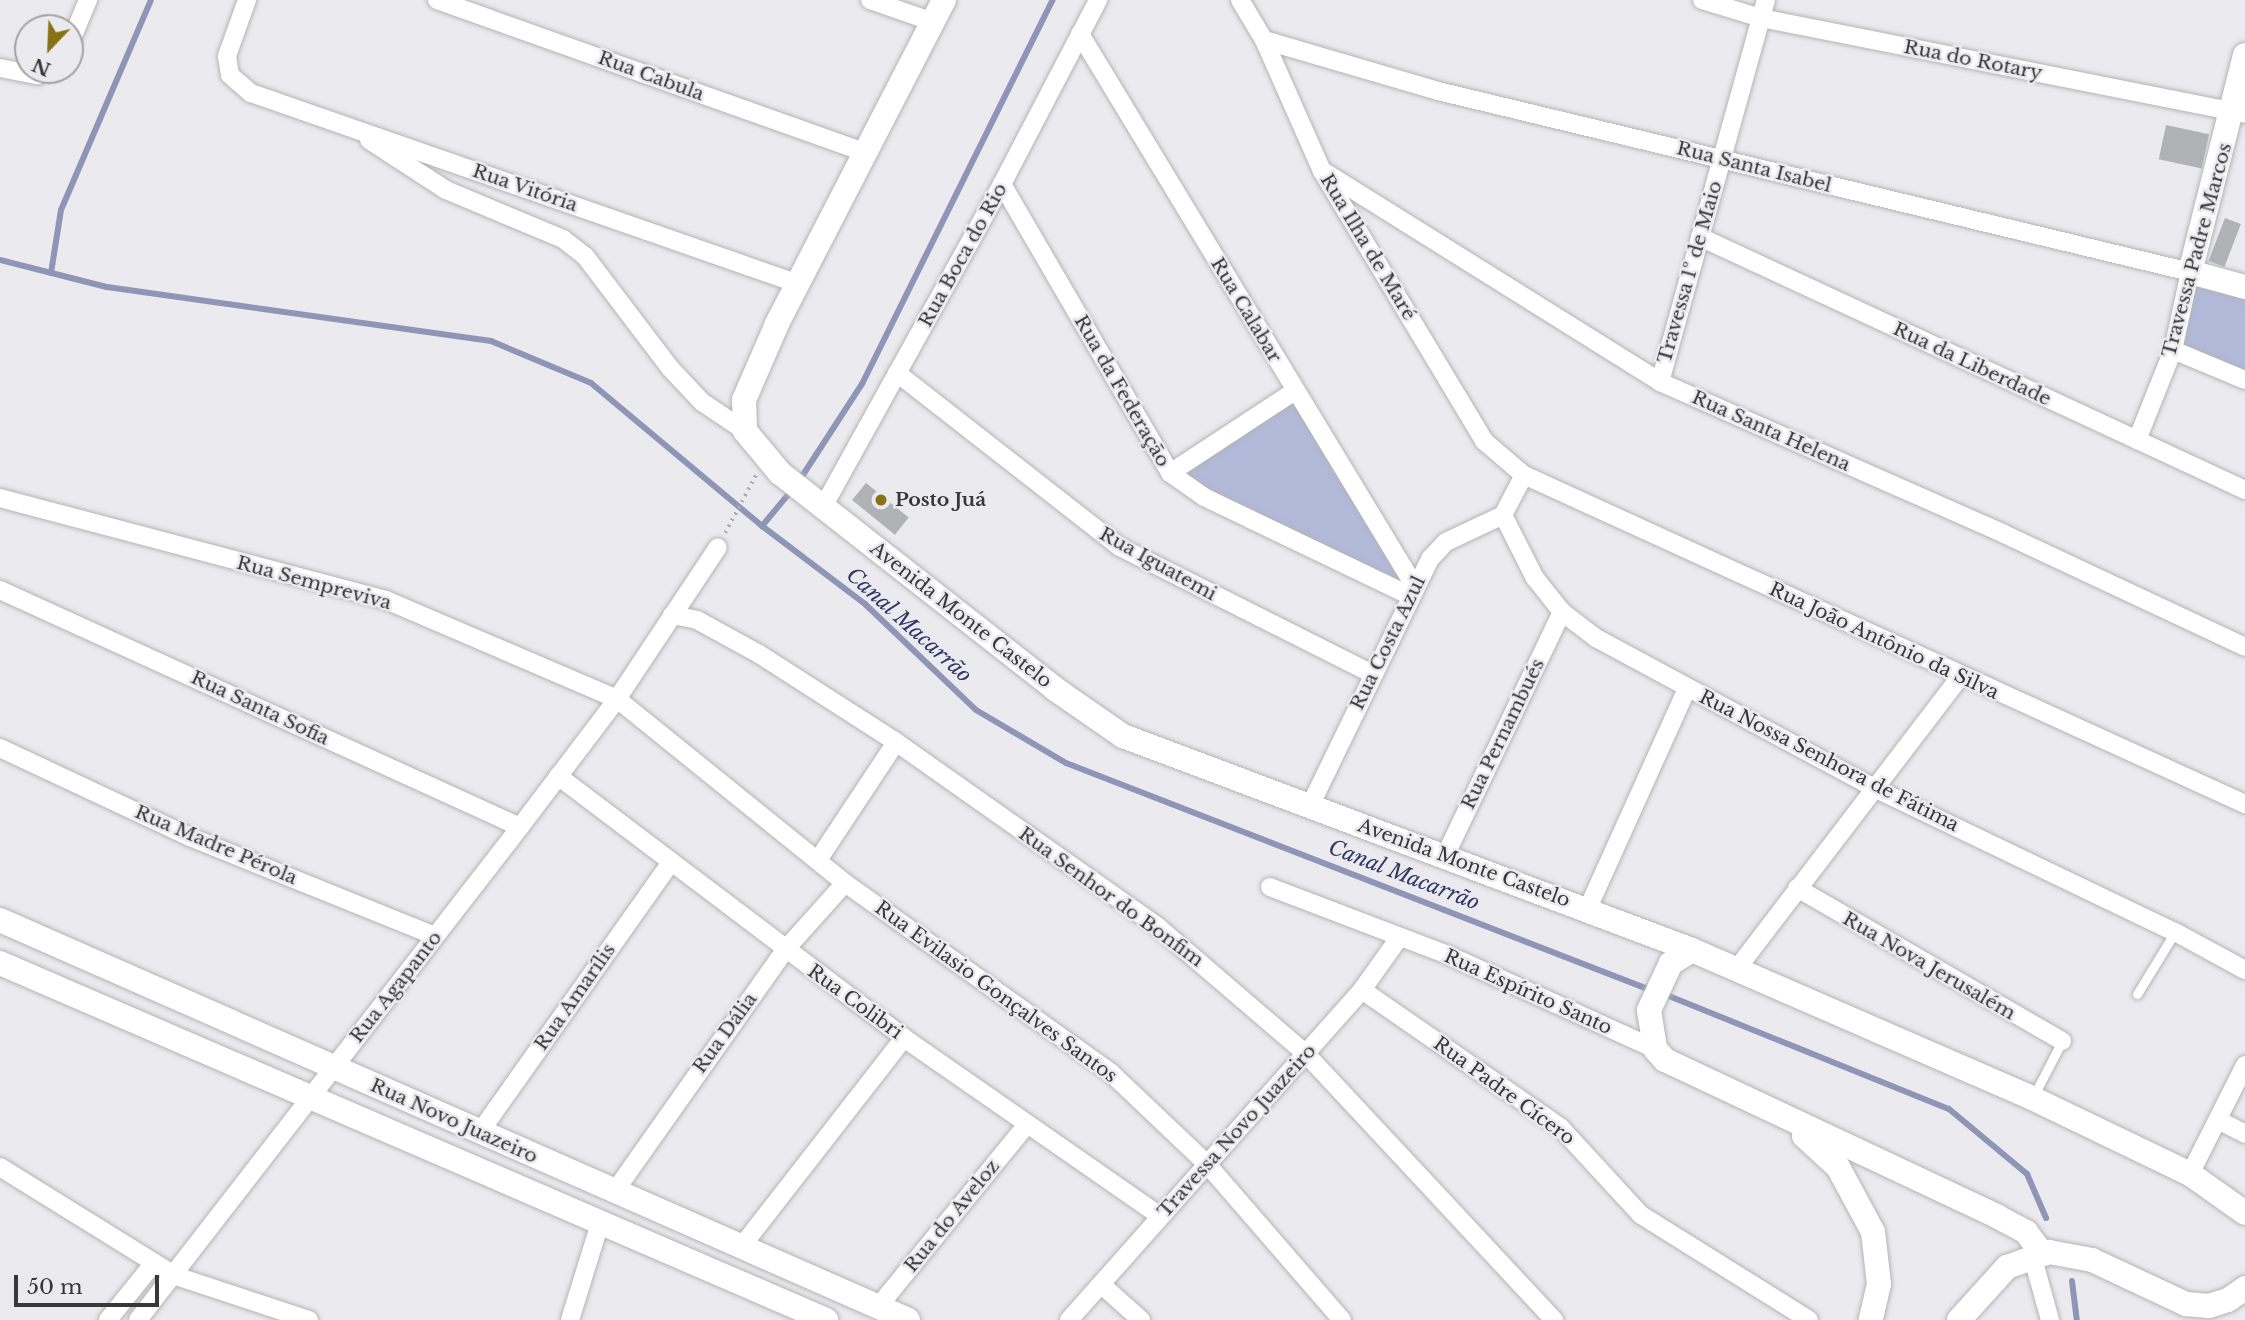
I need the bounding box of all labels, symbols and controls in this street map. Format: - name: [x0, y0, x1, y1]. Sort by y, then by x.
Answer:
- north arrow: [14, 14, 84, 84]
- street label: Rua do Rotary: [1902, 35, 2044, 85]
- street label: Rua Cabula: [595, 46, 707, 106]
- text: N: [29, 53, 54, 81]
- street label: Rua Santa Isabel: [1674, 137, 1834, 197]
- street label: Travessa Padre Marcos: [2157, 140, 2237, 360]
- street label: Rua Vitória: [469, 159, 581, 217]
- street label: Rua Ilha de Maré: [1315, 170, 1421, 324]
- street label: Travessa 1º de Maio: [1653, 178, 1727, 366]
- street label: Rua Boca do Rio: [914, 179, 1012, 331]
- street label: Rua Calabar: [1206, 253, 1286, 367]
- street label: Rua da Federação: [1069, 311, 1175, 471]
- street label: Rua da Liberdade: [1889, 317, 2055, 411]
- street label: Rua Santa Helena: [1688, 386, 1854, 476]
- place label: Posto Juá: [895, 489, 986, 511]
- marker: Posto Juá: [873, 492, 889, 508]
- street label: Rua Iguatemi: [1095, 522, 1221, 606]
- street label: Avenida Monte Castelo: [866, 537, 1056, 693]
- street label: Rua Sempreviva: [234, 551, 394, 615]
- water label: Canal Macarrão: [841, 562, 977, 688]
- street label: Rua Costa Azul: [1345, 572, 1431, 714]
- street label: Rua João Antônio da Silva: [1765, 577, 2003, 705]
- street label: Rua Pernambués: [1457, 655, 1549, 813]
- street label: Rua Santa Sofia: [187, 666, 333, 750]
- street label: Rua Nossa Senhora de Fátima: [1695, 685, 1963, 837]
- street label: Rua Madre Pérola: [131, 800, 301, 890]
- street label: Avenida Monte Castelo: [1355, 814, 1573, 912]
- street label: Rua Senhor do Bonfim: [1014, 822, 1208, 972]
- water label: Canal Macarrão: [1325, 834, 1483, 916]
- street label: Rua Evilasio Gonçalves Santos: [870, 896, 1122, 1088]
- street label: Rua Nova Jerusalém: [1838, 907, 2020, 1025]
- street label: Rua Agapanto: [345, 926, 447, 1048]
- street label: Rua Amarílis: [530, 939, 620, 1055]
- street label: Rua Espírito Santo: [1440, 945, 1616, 1039]
- street label: Rua Colibri: [803, 960, 907, 1044]
- street label: Rua Dália: [688, 988, 762, 1078]
- street label: Rua Padre Cícero: [1429, 1032, 1579, 1150]
- street label: Travessa Novo Juazeiro: [1153, 1040, 1321, 1222]
- street label: Rua Novo Juazeiro: [367, 1074, 541, 1168]
- street label: Rua do Aveloz: [899, 1155, 1005, 1277]
- scale bar: [18, 1260, 163, 1304]
- text: 50 m: [27, 1274, 82, 1300]

